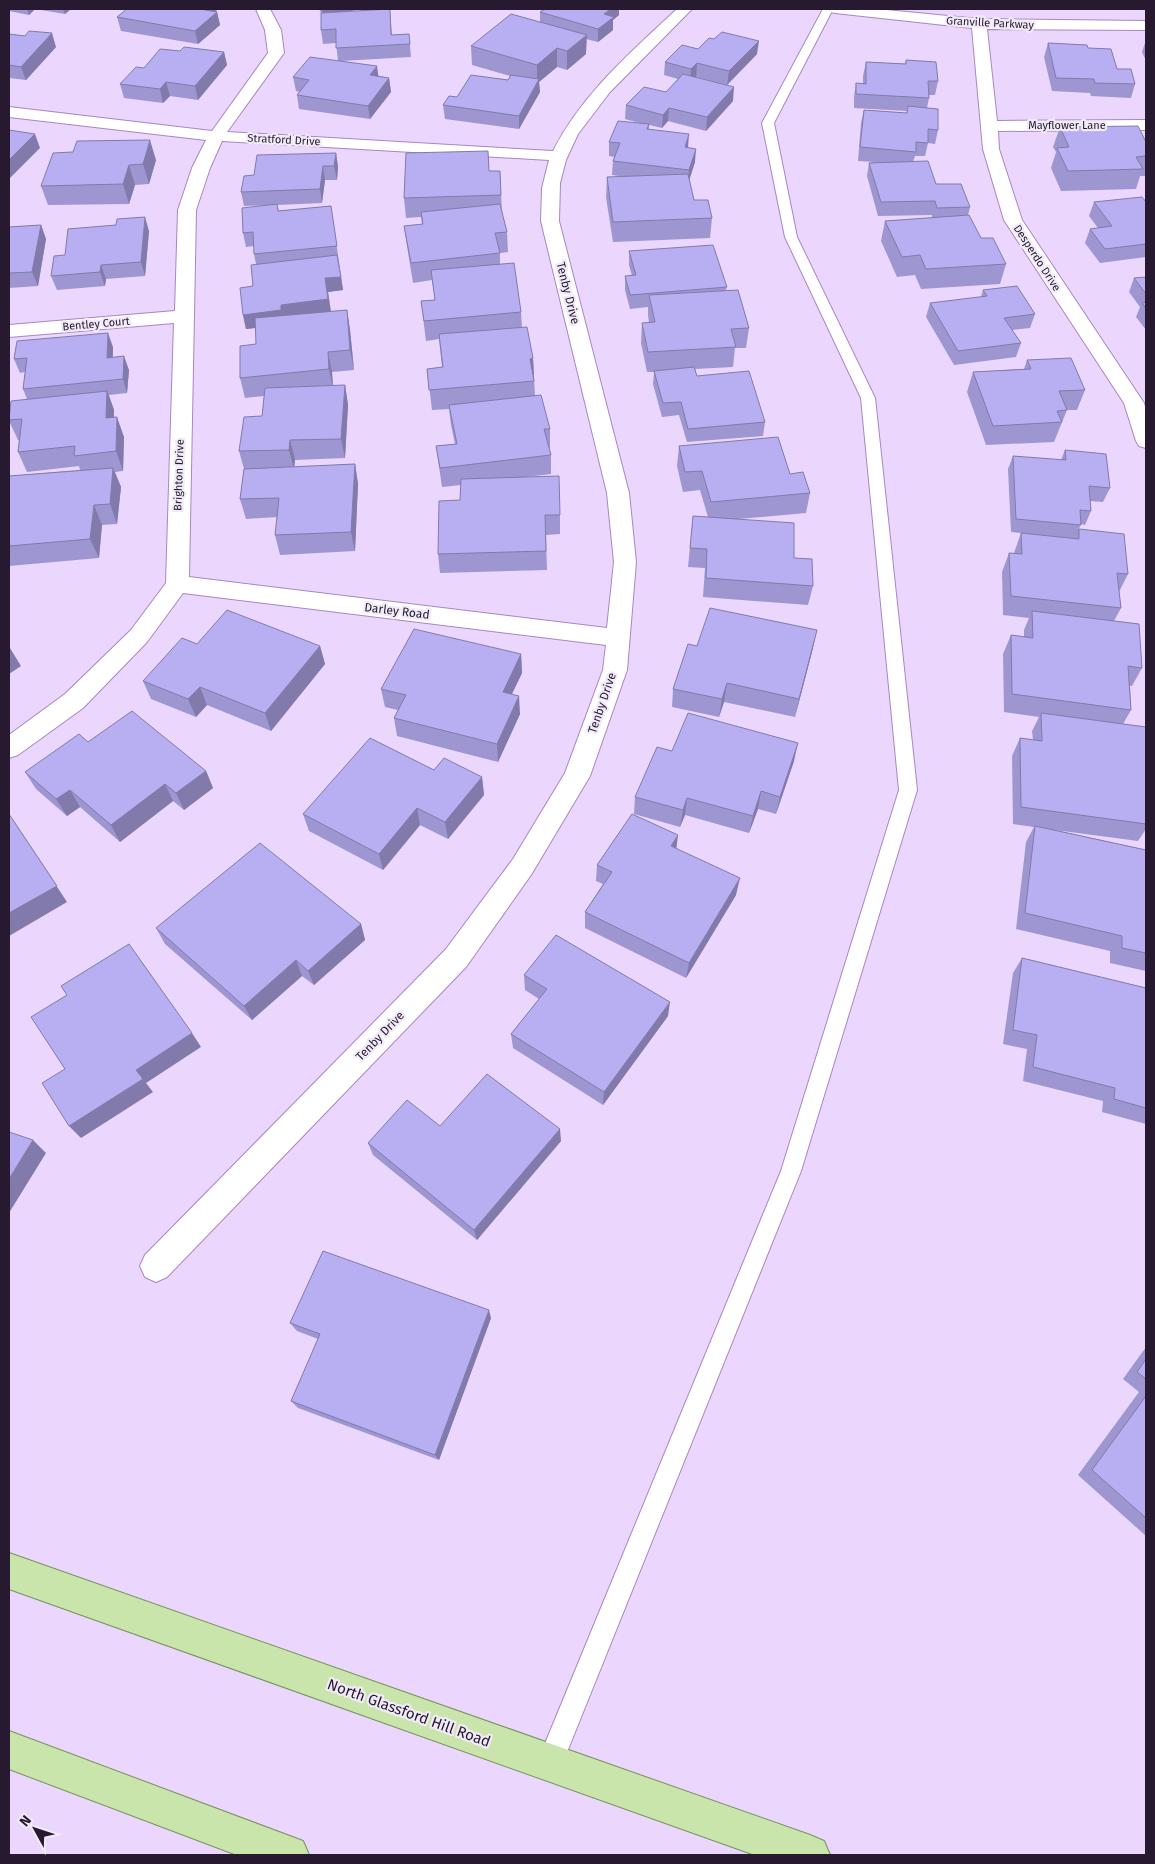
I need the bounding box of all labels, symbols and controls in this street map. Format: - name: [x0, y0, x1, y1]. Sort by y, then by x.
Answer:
- street label: Granville Parkway: [946, 14, 1035, 32]
- street label: Mayflower Lane: [1028, 119, 1106, 132]
- street label: Stratford Drive: [247, 132, 321, 148]
- street label: Desperdo Drive: [1011, 222, 1063, 294]
- street label: Tenby Drive: [554, 261, 582, 325]
- street label: Bentley Court: [62, 315, 130, 333]
- street label: Brighton Drive: [171, 439, 187, 511]
- street label: Darley Road: [364, 600, 430, 622]
- street label: Tenby Drive: [585, 671, 619, 735]
- street label: Tenby Drive: [353, 1008, 407, 1064]
- street label: North Glassford Hill Road: [325, 1675, 493, 1751]
- north arrow: [10, 1804, 60, 1854]
- text: N: [16, 1812, 35, 1830]

